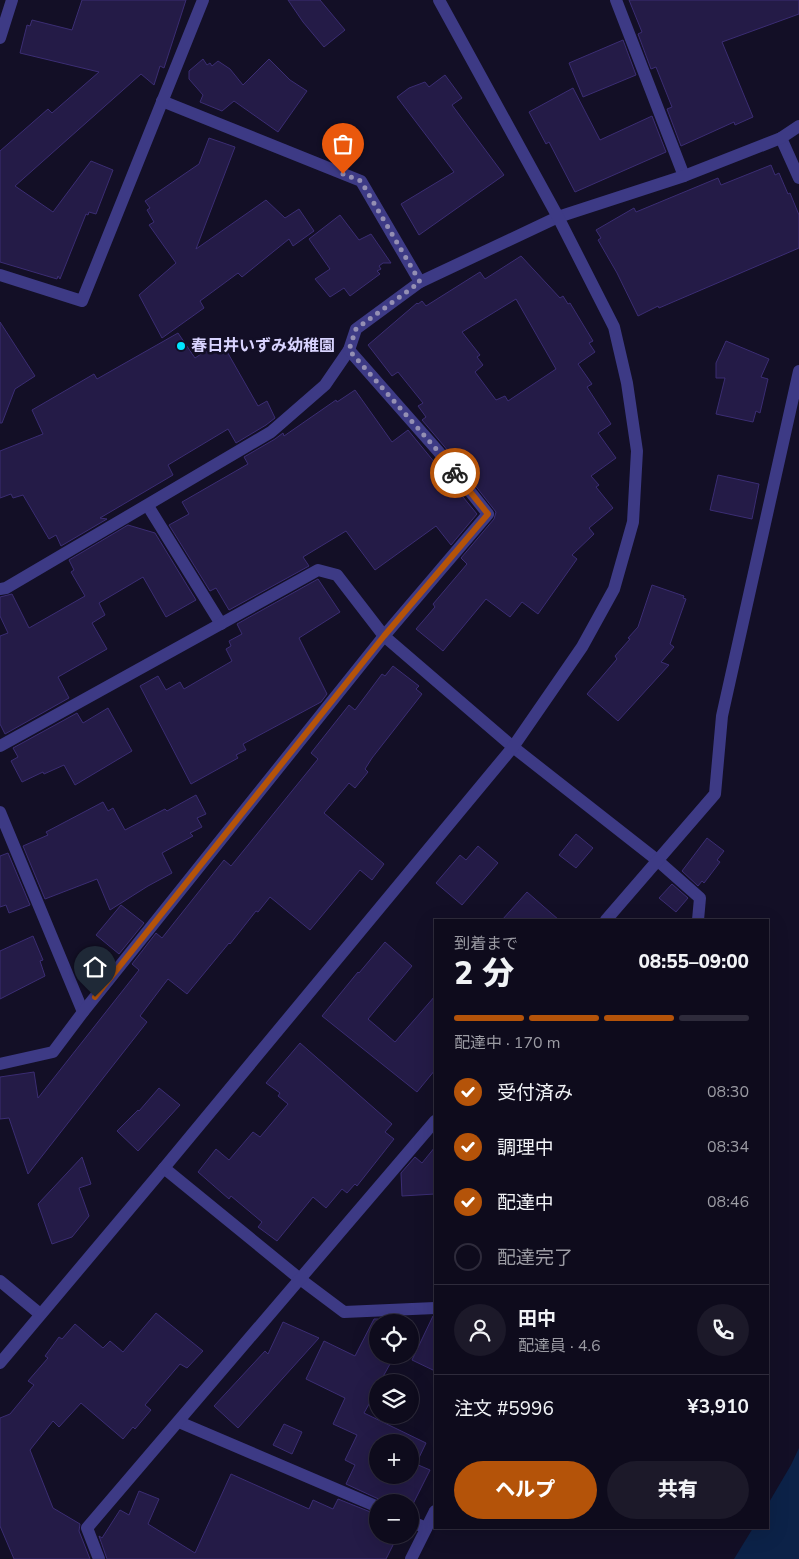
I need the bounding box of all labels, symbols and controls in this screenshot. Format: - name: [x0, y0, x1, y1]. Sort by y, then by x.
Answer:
- pin: [322, 123, 364, 174]
- icon: bag: [329, 130, 357, 158]
- place label: 春日井いずみ幼稚園: [191, 335, 335, 357]
- marker: 春日井いずみ幼稚園: [175, 340, 187, 352]
- courier: [430, 448, 480, 498]
- icon: bike: [441, 459, 469, 487]
- text: 到着まで: [454, 933, 518, 955]
- pin: [74, 946, 116, 997]
- text: 08:55–09:00: [638, 949, 749, 975]
- text: 2 分: [454, 952, 514, 995]
- icon: home: [81, 953, 109, 981]
- text: 配達中 · 170 m: [454, 1032, 560, 1054]
- icon: check: [454, 1078, 482, 1106]
- text: 受付済み: [497, 1080, 573, 1106]
- text: 08:30: [707, 1081, 749, 1103]
- icon: check: [454, 1133, 482, 1161]
- text: 調理中: [497, 1135, 554, 1161]
- text: 08:34: [707, 1136, 749, 1158]
- icon: check: [454, 1188, 482, 1216]
- text: 配達中: [497, 1190, 554, 1216]
- text: 08:46: [707, 1191, 749, 1213]
- text: 配達完了: [497, 1245, 573, 1271]
- button: person: [454, 1304, 506, 1356]
- button: phone: [697, 1304, 749, 1356]
- text: 田中: [518, 1306, 556, 1332]
- map controls: [369, 1314, 419, 1544]
- button: locate: [369, 1314, 419, 1364]
- text: 配達員 · 4.6: [518, 1335, 601, 1357]
- button: layers: [369, 1374, 419, 1424]
- text: ¥3,910: [687, 1394, 749, 1420]
- text: 注文 #5996: [454, 1396, 554, 1422]
- button: +: [369, 1434, 419, 1484]
- button: ヘルプ: [454, 1461, 597, 1519]
- button: 共有: [607, 1461, 749, 1519]
- button: −: [369, 1494, 419, 1544]

